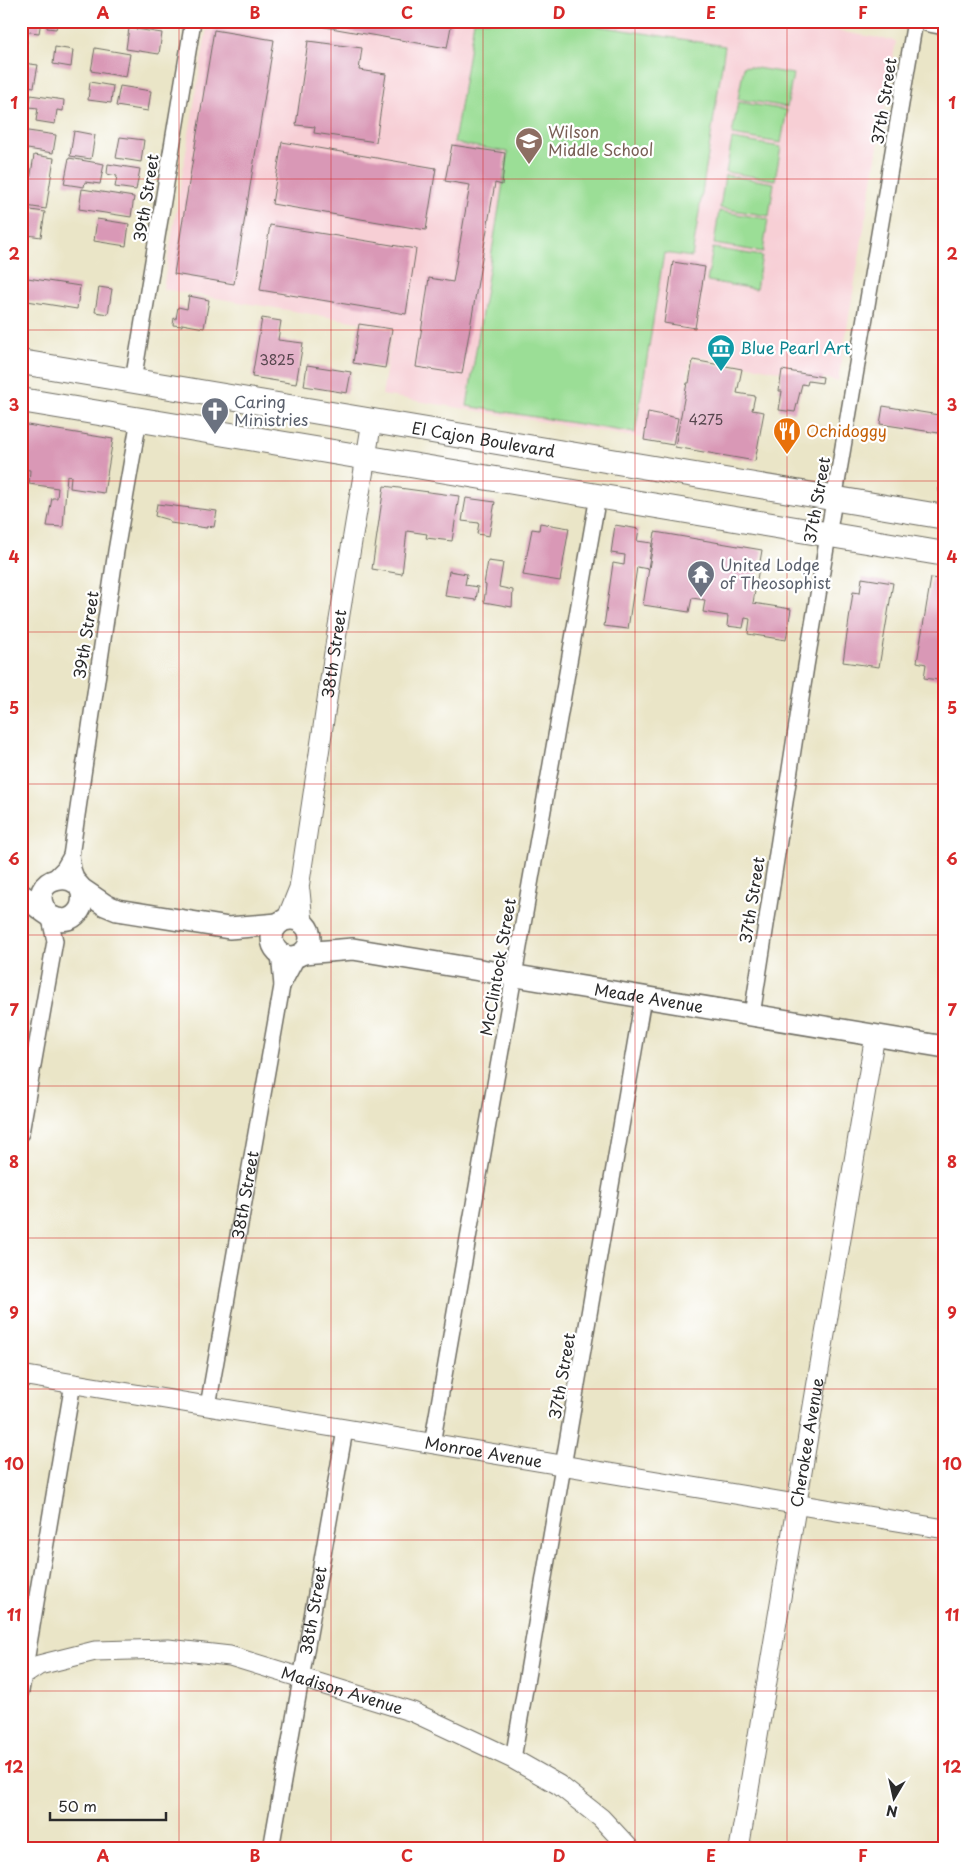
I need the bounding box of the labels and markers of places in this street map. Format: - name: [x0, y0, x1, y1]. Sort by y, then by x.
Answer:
- place label: Wilson Middle School: [548, 119, 653, 161]
- school or university icon: Wilson Middle School: [514, 126, 544, 165]
- museum icon: Blue Pearl Art: [706, 333, 736, 372]
- place label: Blue Pearl Art: [740, 335, 851, 359]
- place label: Caring Ministries: [234, 389, 308, 431]
- church icon: Caring Ministries: [200, 396, 230, 435]
- restaurant icon: Ochidoggy: [772, 416, 802, 455]
- place label: Ochidoggy: [806, 418, 887, 442]
- place label: United Lodge of Theosophist: [720, 552, 831, 594]
- temple icon: United Lodge of Theosophist: [686, 559, 716, 598]

